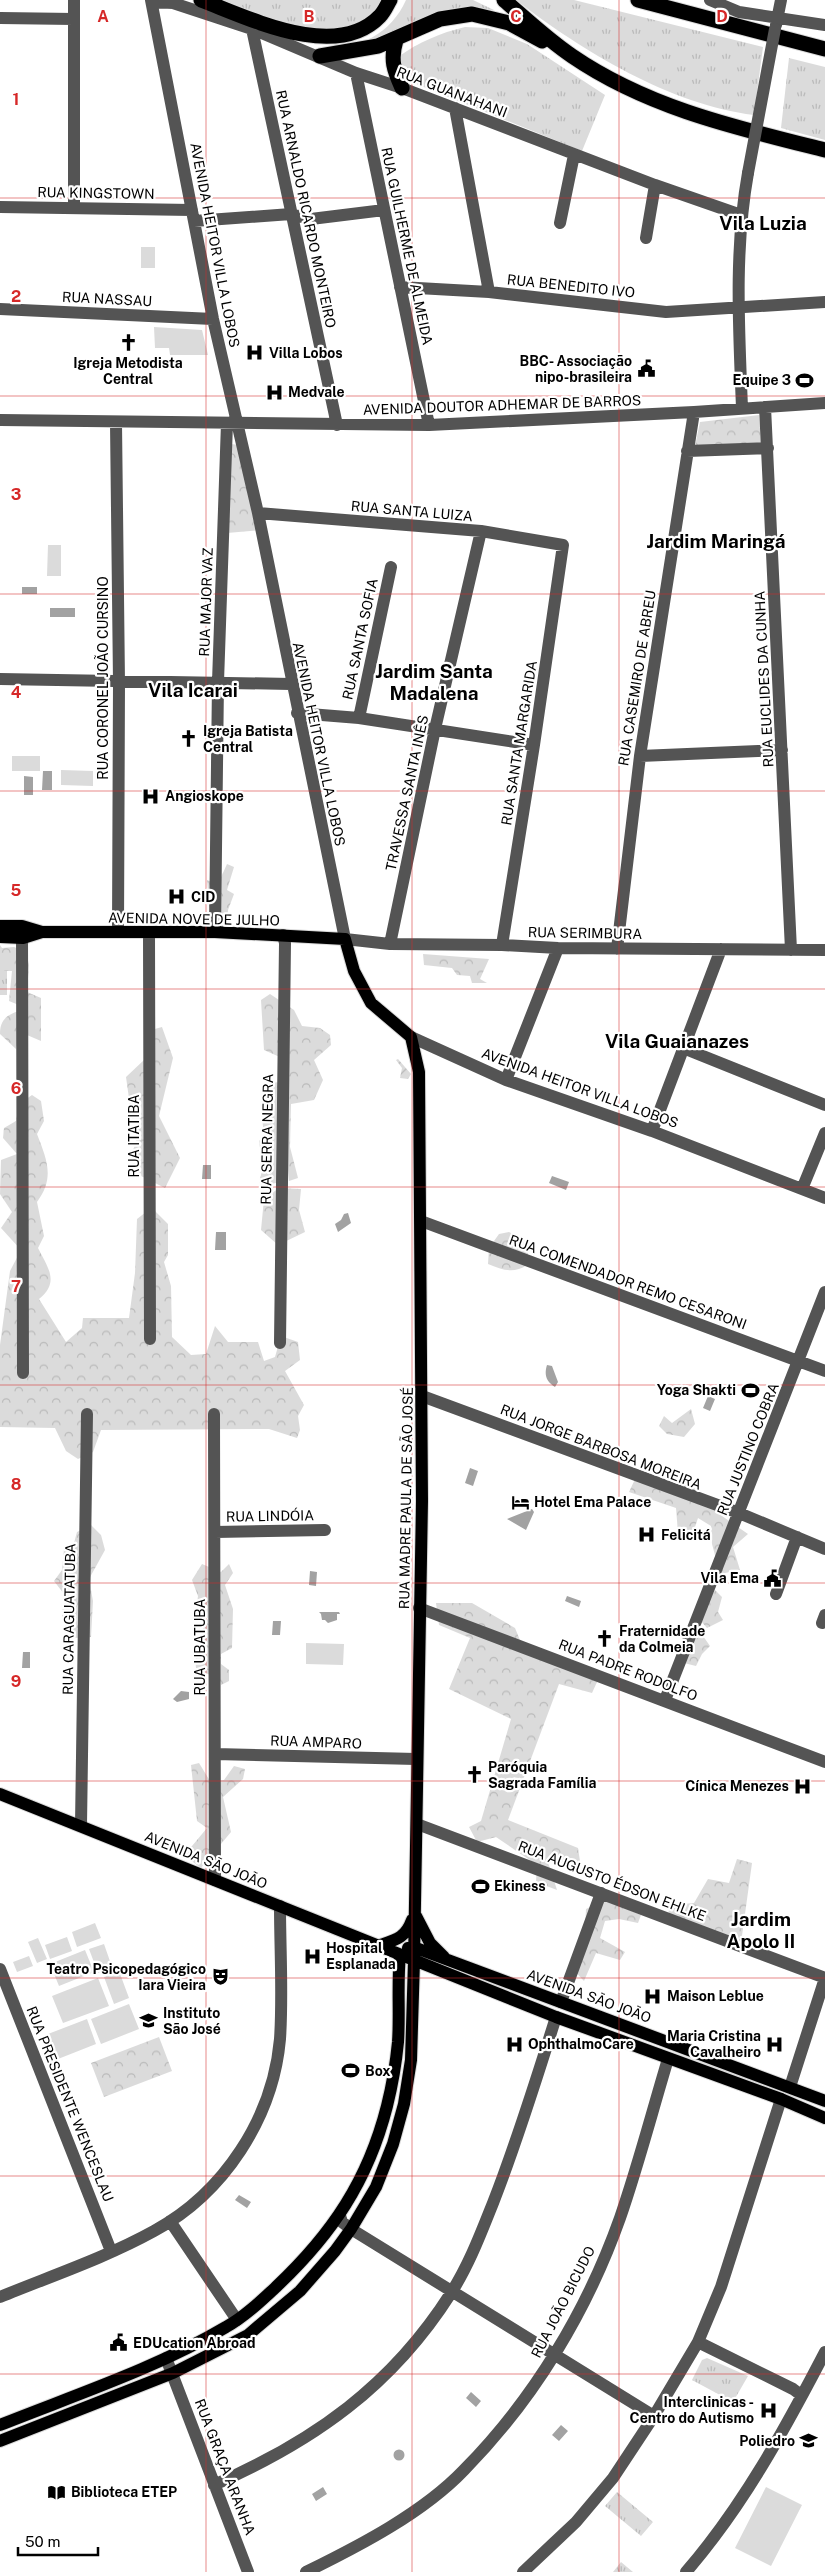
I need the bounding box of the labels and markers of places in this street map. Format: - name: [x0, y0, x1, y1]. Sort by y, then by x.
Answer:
- church icon: Igreja Metodista Central: [118, 333, 138, 353]
- hospital icon: Villa Lobos: [245, 343, 265, 363]
- place label: Villa Lobos: [269, 345, 343, 361]
- place label: BBC- Associação nipo-brasileira: [519, 353, 632, 385]
- place label: Igreja Metodista Central: [73, 355, 183, 387]
- public building icon: BBC- Associação nipo-brasileira: [636, 359, 656, 379]
- sports icon: Equipe 3: [795, 370, 815, 390]
- place label: Equipe 3: [733, 372, 791, 388]
- hospital icon: Medvale: [264, 382, 284, 402]
- place label: Medvale: [288, 384, 344, 400]
- place label: Igreja Batista Central: [203, 723, 293, 755]
- church icon: Igreja Batista Central: [179, 729, 199, 749]
- hospital icon: Angioskope: [141, 786, 161, 806]
- place label: Angioskope: [165, 788, 244, 804]
- hospital icon: CID: [167, 887, 187, 907]
- place label: CID: [191, 889, 215, 905]
- sports icon: Yoga Shakti: [740, 1380, 760, 1400]
- place label: Yoga Shakti: [657, 1382, 736, 1398]
- hotel icon: Hotel Ema Palace: [510, 1492, 530, 1512]
- place label: Hotel Ema Palace: [534, 1494, 651, 1510]
- hospital icon: Felicitá: [637, 1525, 657, 1545]
- place label: Felicitá: [661, 1527, 711, 1543]
- public building icon: Vila Ema: [763, 1568, 783, 1588]
- place label: Vila Ema: [701, 1570, 759, 1586]
- place label: Fraternidade da Colmeia: [619, 1623, 705, 1655]
- church icon: Fraternidade da Colmeia: [595, 1629, 615, 1649]
- place label: Paróquia Sagrada Família: [488, 1759, 596, 1791]
- church icon: Paróquia Sagrada Família: [464, 1765, 484, 1785]
- hospital icon: Cínica Menezes: [793, 1776, 813, 1796]
- place label: Cínica Menezes: [685, 1778, 789, 1794]
- sports icon: Ekiness: [470, 1876, 490, 1896]
- place label: Ekiness: [494, 1878, 546, 1894]
- place label: Hospital Esplanada: [326, 1940, 396, 1972]
- hospital icon: Hospital Esplanada: [302, 1946, 322, 1966]
- place label: Teatro Psicopedagógico Iara Vieira: [46, 1961, 206, 1993]
- theatre icon: Teatro Psicopedagógico Iara Vieira: [210, 1967, 230, 1987]
- hospital icon: Maison Leblue: [643, 1986, 663, 2006]
- place label: Maison Leblue: [667, 1988, 764, 2004]
- place label: Instituto São José: [163, 2005, 221, 2037]
- school or university icon: Instituto São José: [139, 2011, 159, 2031]
- place label: Maria Cristina Cavalheiro: [667, 2028, 761, 2060]
- hospital icon: OphthalmoCare: [504, 2034, 524, 2054]
- hospital icon: Maria Cristina Cavalheiro: [765, 2034, 785, 2054]
- place label: OphthalmoCare: [528, 2036, 634, 2052]
- sports icon: Box: [341, 2061, 361, 2081]
- place label: Box: [365, 2063, 390, 2079]
- public building icon: EDUcation Abroad: [109, 2333, 129, 2353]
- place label: EDUcation Abroad: [133, 2335, 255, 2351]
- place label: Interclinicas - Centro do Autismo: [630, 2394, 754, 2426]
- hospital icon: Interclinicas - Centro do Autismo: [758, 2400, 778, 2420]
- school or university icon: Poliedro: [799, 2431, 819, 2451]
- place label: Poliedro: [739, 2433, 795, 2449]
- library icon: Biblioteca ETEP: [47, 2482, 67, 2502]
- place label: Biblioteca ETEP: [71, 2484, 177, 2500]

